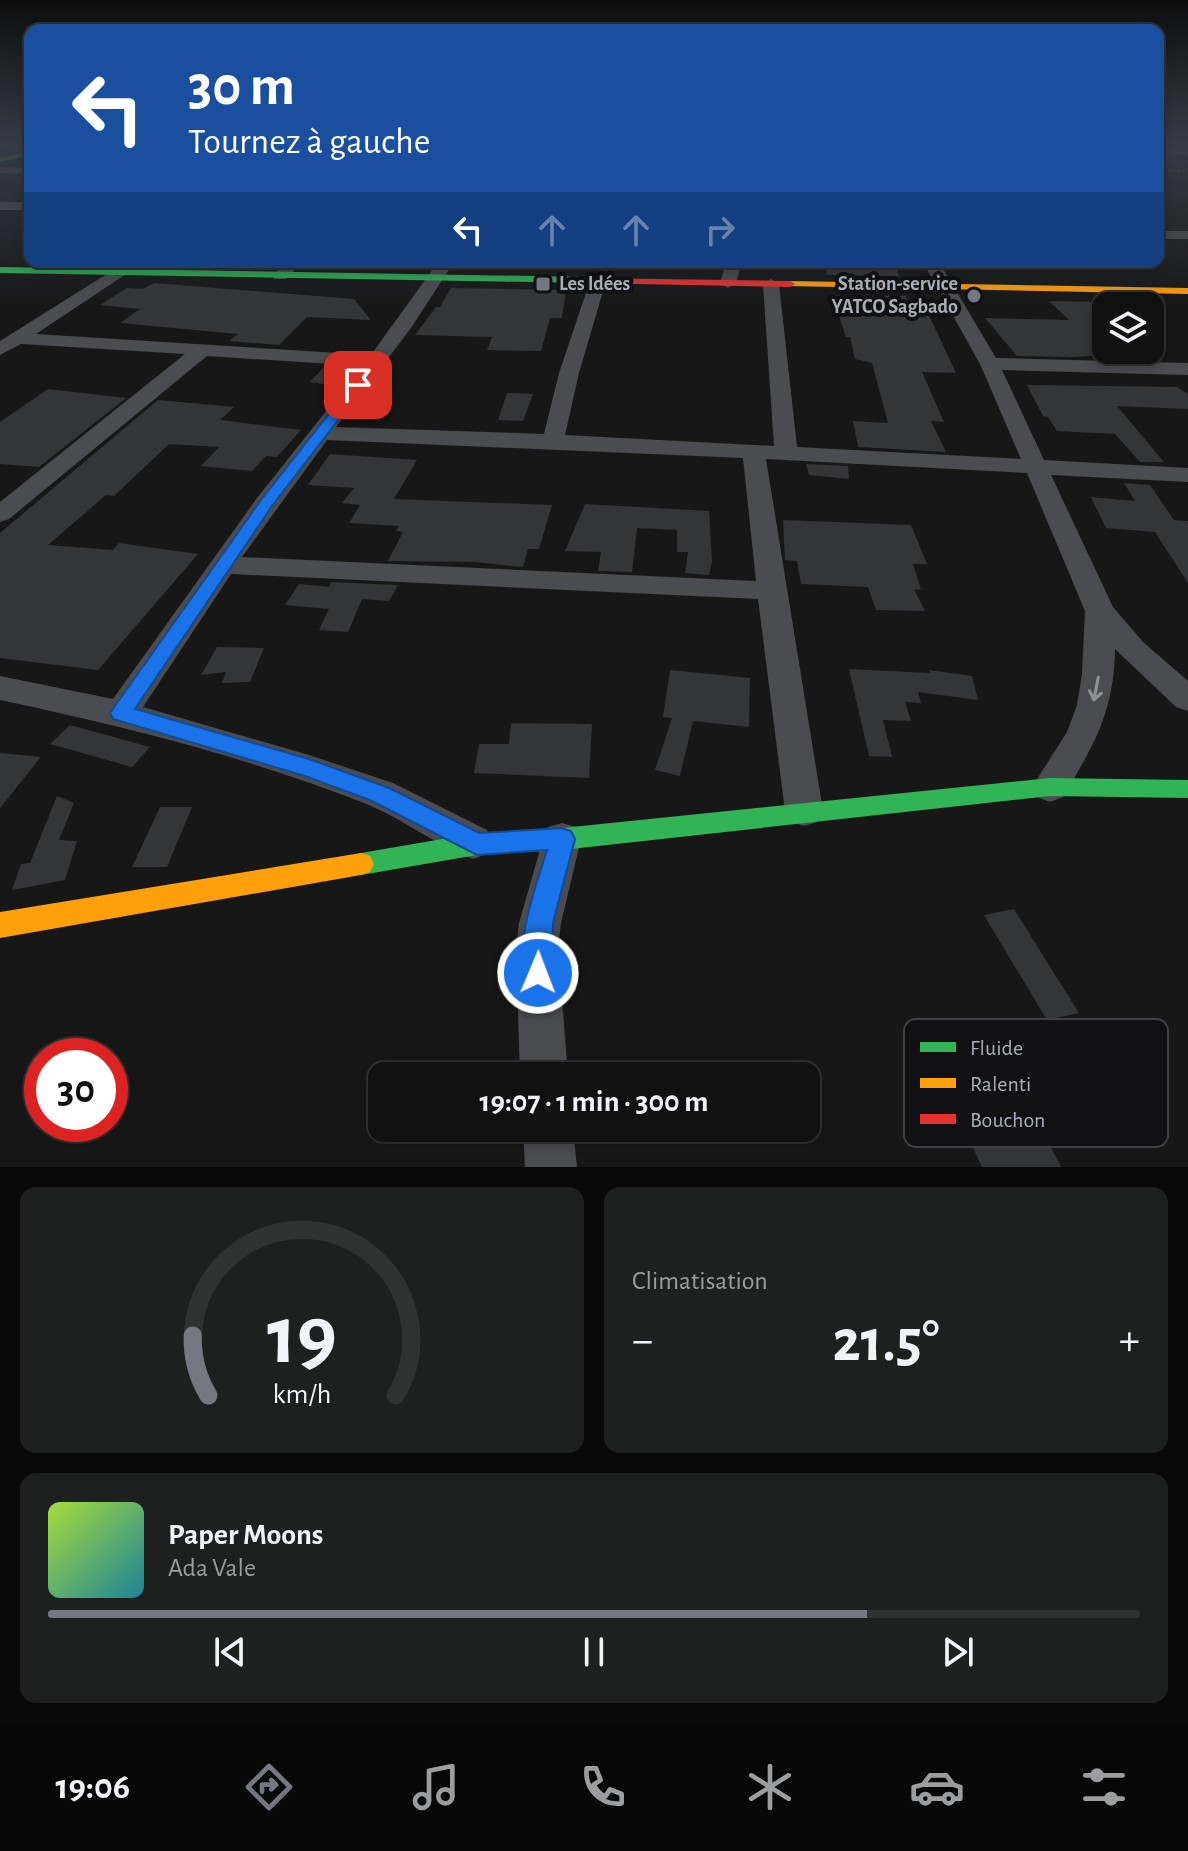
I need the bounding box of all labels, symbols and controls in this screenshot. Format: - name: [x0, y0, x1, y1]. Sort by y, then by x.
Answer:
- icon: left: [56, 56, 160, 160]
- text: 30 m: [188, 59, 295, 115]
- text: Tournez à gauche: [188, 124, 430, 160]
- icon: left: [446, 208, 490, 252]
- icon: ahead: [530, 208, 574, 252]
- icon: ahead: [614, 208, 658, 252]
- icon: right: [698, 208, 742, 252]
- place label: Les Idées: [559, 274, 631, 294]
- place label: Station-service YATCO Sagbado: [832, 274, 958, 317]
- marker: Les Idées: [534, 275, 552, 293]
- marker: Station-service YATCO Sagbado: [965, 287, 983, 305]
- map controls: [1092, 292, 1164, 364]
- button: layers: [1092, 292, 1164, 364]
- pin: [324, 351, 392, 419]
- icon: arrive: [336, 363, 380, 407]
- one-way arrow: [1088, 676, 1103, 701]
- position arrow: [496, 931, 580, 1015]
- legend: [904, 1019, 1168, 1147]
- text: Fluide: [970, 1037, 1023, 1059]
- speed limit sign: 30: [24, 1038, 128, 1142]
- text: Ralenti: [970, 1073, 1031, 1095]
- text: 19:07 · 1 min · 300 m: [480, 1087, 708, 1117]
- text: Bouchon: [970, 1109, 1045, 1131]
- text: Climatisation: [632, 1268, 768, 1294]
- text: 19: [267, 1295, 337, 1379]
- text: 21.5°: [832, 1312, 940, 1372]
- text: −: [632, 1319, 653, 1363]
- text: +: [1119, 1319, 1140, 1363]
- text: km/h: [273, 1380, 331, 1409]
- text: Paper Moons: [168, 1520, 323, 1550]
- text: Ada Vale: [168, 1555, 256, 1581]
- icon: previous: [208, 1630, 252, 1674]
- icon: pause: [572, 1630, 616, 1674]
- icon: next: [936, 1630, 980, 1674]
- icon: directions: [241, 1759, 297, 1815]
- icon: music: [408, 1759, 464, 1815]
- icon: phone: [575, 1759, 631, 1815]
- icon: climate: [742, 1759, 798, 1815]
- icon: car: [909, 1759, 965, 1815]
- icon: filters: [1076, 1759, 1132, 1815]
- text: 19:06: [56, 1769, 130, 1805]

